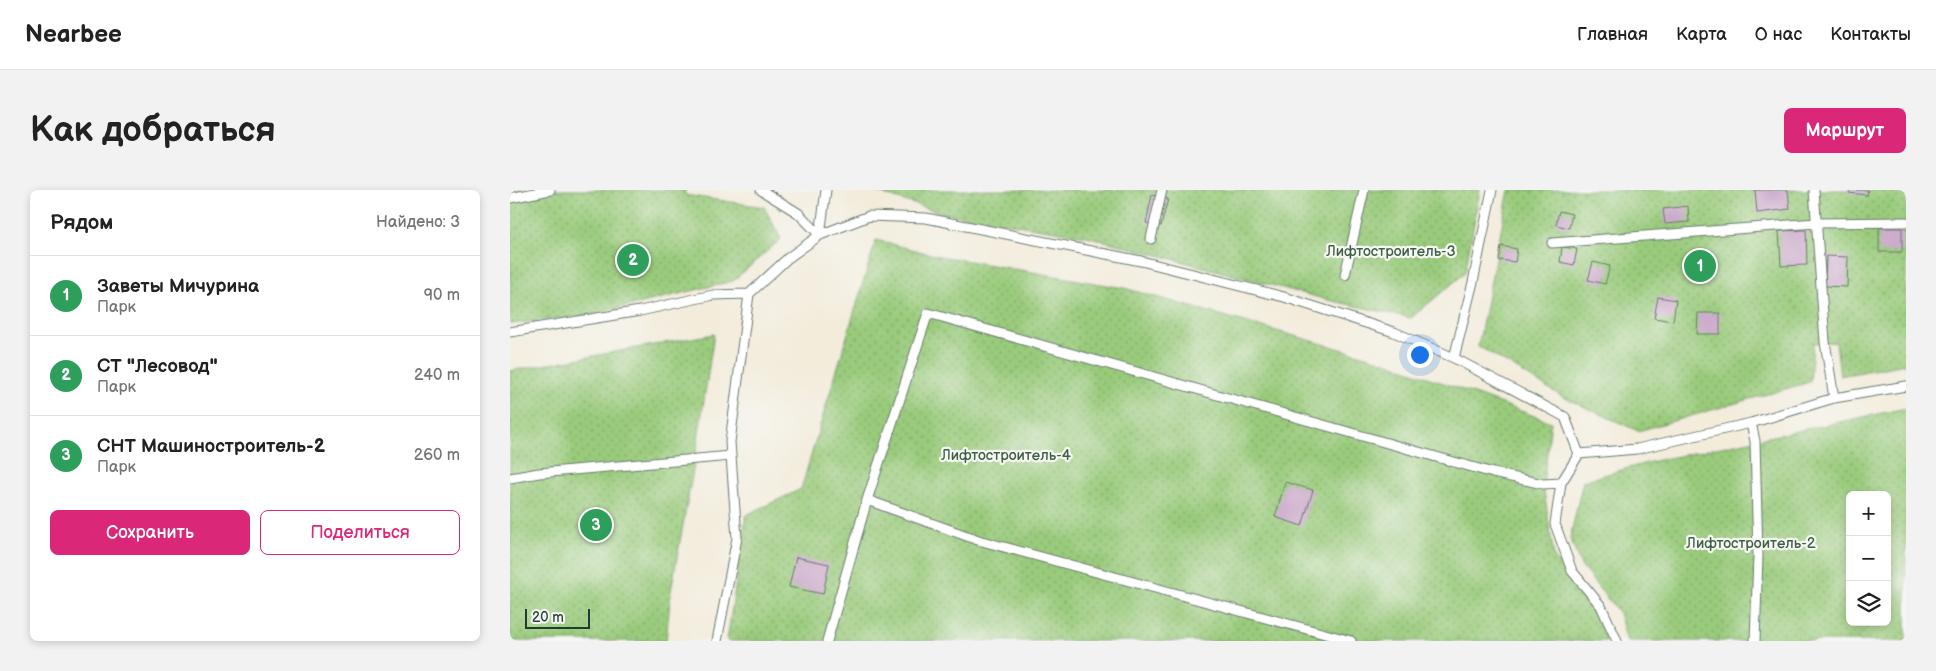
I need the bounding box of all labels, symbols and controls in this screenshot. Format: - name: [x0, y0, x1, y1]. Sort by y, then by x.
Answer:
- text: Nearbee: [25, 20, 122, 49]
- text: Главная: [1577, 24, 1648, 45]
- text: Карта: [1676, 24, 1727, 45]
- text: О нас: [1755, 24, 1802, 45]
- text: Контакты: [1830, 24, 1911, 45]
- button: Маршрут: [1784, 108, 1906, 153]
- text: Как добраться: [30, 109, 276, 152]
- text: Рядом: [50, 210, 113, 235]
- text: Найдено: 3: [376, 213, 460, 232]
- pin: 2: [617, 241, 649, 279]
- park label: Лифтостроитель-3: [1325, 242, 1456, 261]
- pin: 1: [1684, 247, 1716, 285]
- text: Заветы Мичурина: [97, 275, 259, 298]
- text: 1: [63, 286, 69, 305]
- text: 90 m: [424, 286, 460, 305]
- text: Парк: [97, 298, 136, 317]
- your location: [1407, 342, 1433, 368]
- text: СТ "Лесовод": [97, 355, 218, 378]
- text: 2: [61, 366, 71, 385]
- text: 240 m: [414, 366, 460, 385]
- text: Парк: [97, 378, 136, 397]
- text: СНТ Машиностроитель-2: [97, 435, 325, 458]
- text: 3: [61, 446, 71, 465]
- text: 260 m: [414, 446, 460, 465]
- park label: Лифтостроитель-4: [940, 446, 1071, 465]
- text: Парк: [97, 458, 136, 477]
- map controls: [1846, 491, 1891, 626]
- button: +: [1846, 491, 1891, 536]
- pin: 3: [580, 506, 612, 544]
- button: Сохранить: [50, 510, 250, 555]
- button: Поделиться: [260, 510, 460, 555]
- park label: Лифтостроитель-2: [1685, 534, 1816, 553]
- button: −: [1846, 536, 1891, 581]
- button: layers: [1846, 581, 1891, 626]
- scale bar: [525, 606, 590, 629]
- text: 20 m: [532, 609, 564, 626]

